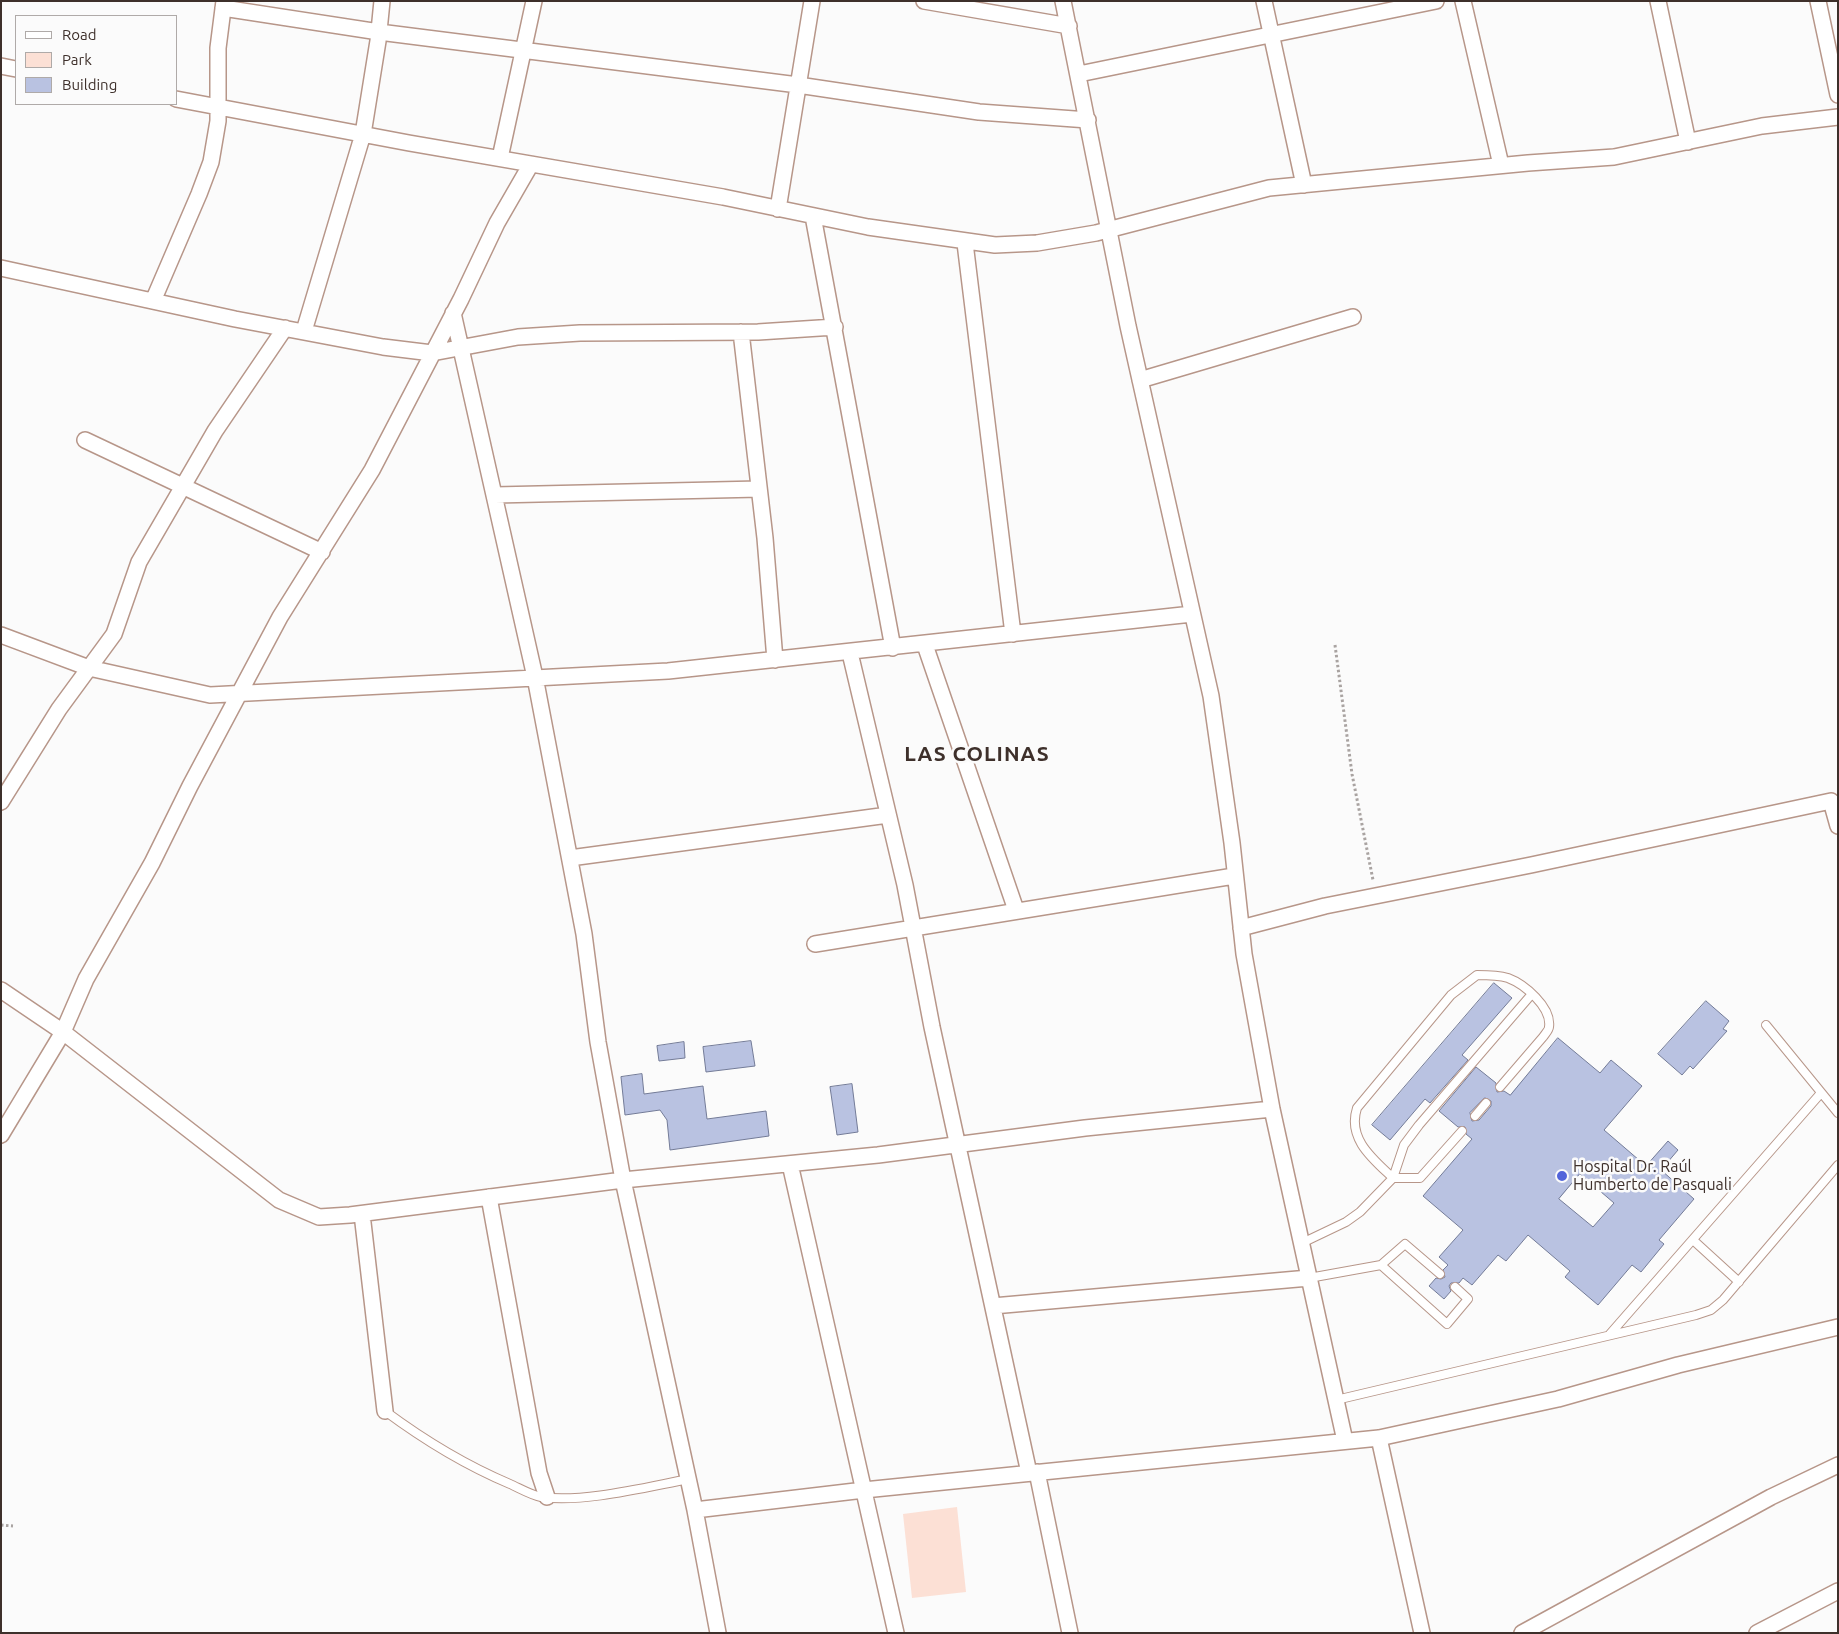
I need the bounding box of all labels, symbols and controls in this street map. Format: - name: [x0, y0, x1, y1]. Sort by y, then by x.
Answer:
- legend: [15, 15, 178, 105]
- text: Road: [62, 26, 97, 43]
- text: Park: [62, 51, 92, 68]
- text: Building: [62, 76, 117, 93]
- district label: LAS COLINAS: [903, 741, 1051, 767]
- place label: Hospital Dr. Raúl Humberto de Pasquali: [1573, 1157, 1732, 1195]
- marker: Hospital Dr. Raúl Humberto de Pasquali: [1555, 1169, 1569, 1183]

